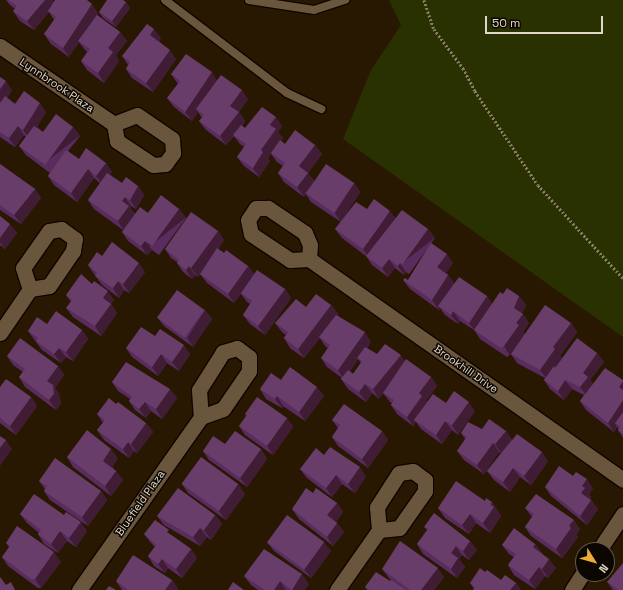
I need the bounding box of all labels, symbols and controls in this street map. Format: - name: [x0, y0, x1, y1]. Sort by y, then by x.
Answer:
- scale bar: [487, 8, 605, 34]
- text: 50 m: [492, 15, 520, 31]
- street label: Lynnbrook Plaza: [17, 55, 97, 115]
- street label: Brookhill Drive: [432, 342, 500, 396]
- street label: Bluefield Plaza: [112, 468, 168, 538]
- north arrow: [575, 542, 615, 582]
- text: N: [596, 561, 612, 576]

